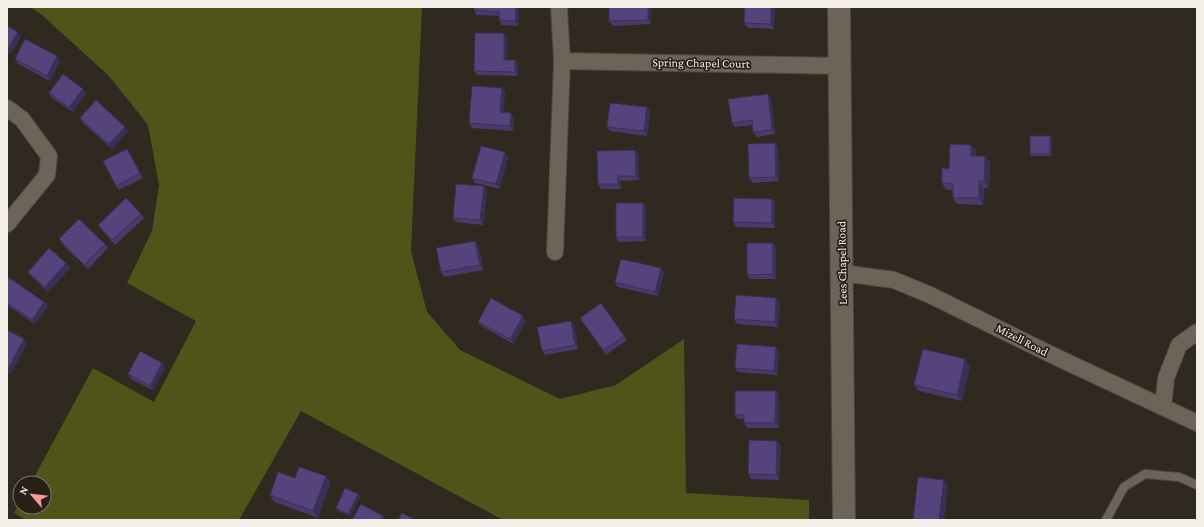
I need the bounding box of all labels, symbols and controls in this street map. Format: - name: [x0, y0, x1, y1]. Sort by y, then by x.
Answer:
- street label: Spring Chapel Court: [652, 55, 751, 71]
- street label: Lees Chapel Road: [834, 220, 850, 305]
- street label: Mizell Road: [994, 321, 1051, 359]
- north arrow: [12, 475, 52, 515]
- text: N: [16, 484, 30, 496]

